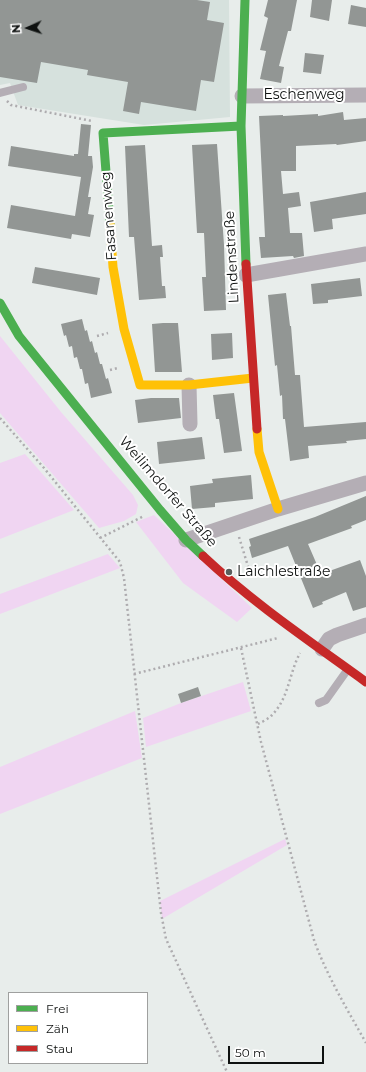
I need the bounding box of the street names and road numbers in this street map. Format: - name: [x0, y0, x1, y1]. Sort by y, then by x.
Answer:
- street label: Eschenweg: [263, 87, 345, 103]
- street label: Fasanenweg: [98, 171, 120, 261]
- street label: Lindenstraße: [221, 210, 243, 304]
- street label: Weilimdorfer Straße: [115, 433, 221, 551]

